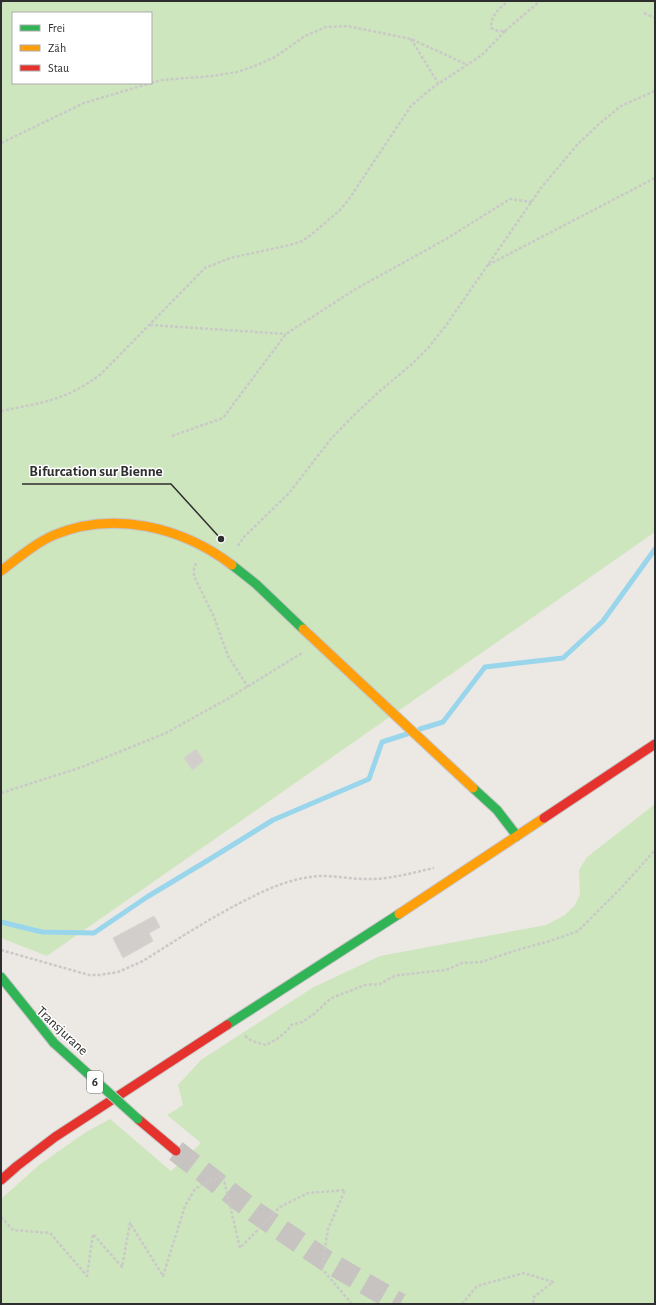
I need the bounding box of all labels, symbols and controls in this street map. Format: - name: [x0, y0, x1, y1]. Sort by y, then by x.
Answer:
- legend: [12, 12, 152, 84]
- text: Frei: [48, 22, 65, 34]
- text: Zäh: [48, 42, 66, 54]
- text: Stau: [48, 62, 69, 74]
- callout: Bifurcation sur Bienne: [22, 457, 171, 484]
- text: Bifurcation sur Bienne: [29, 464, 163, 479]
- street label: Transjurane: [34, 1004, 90, 1058]
- road number: 6: [87, 1071, 103, 1093]

